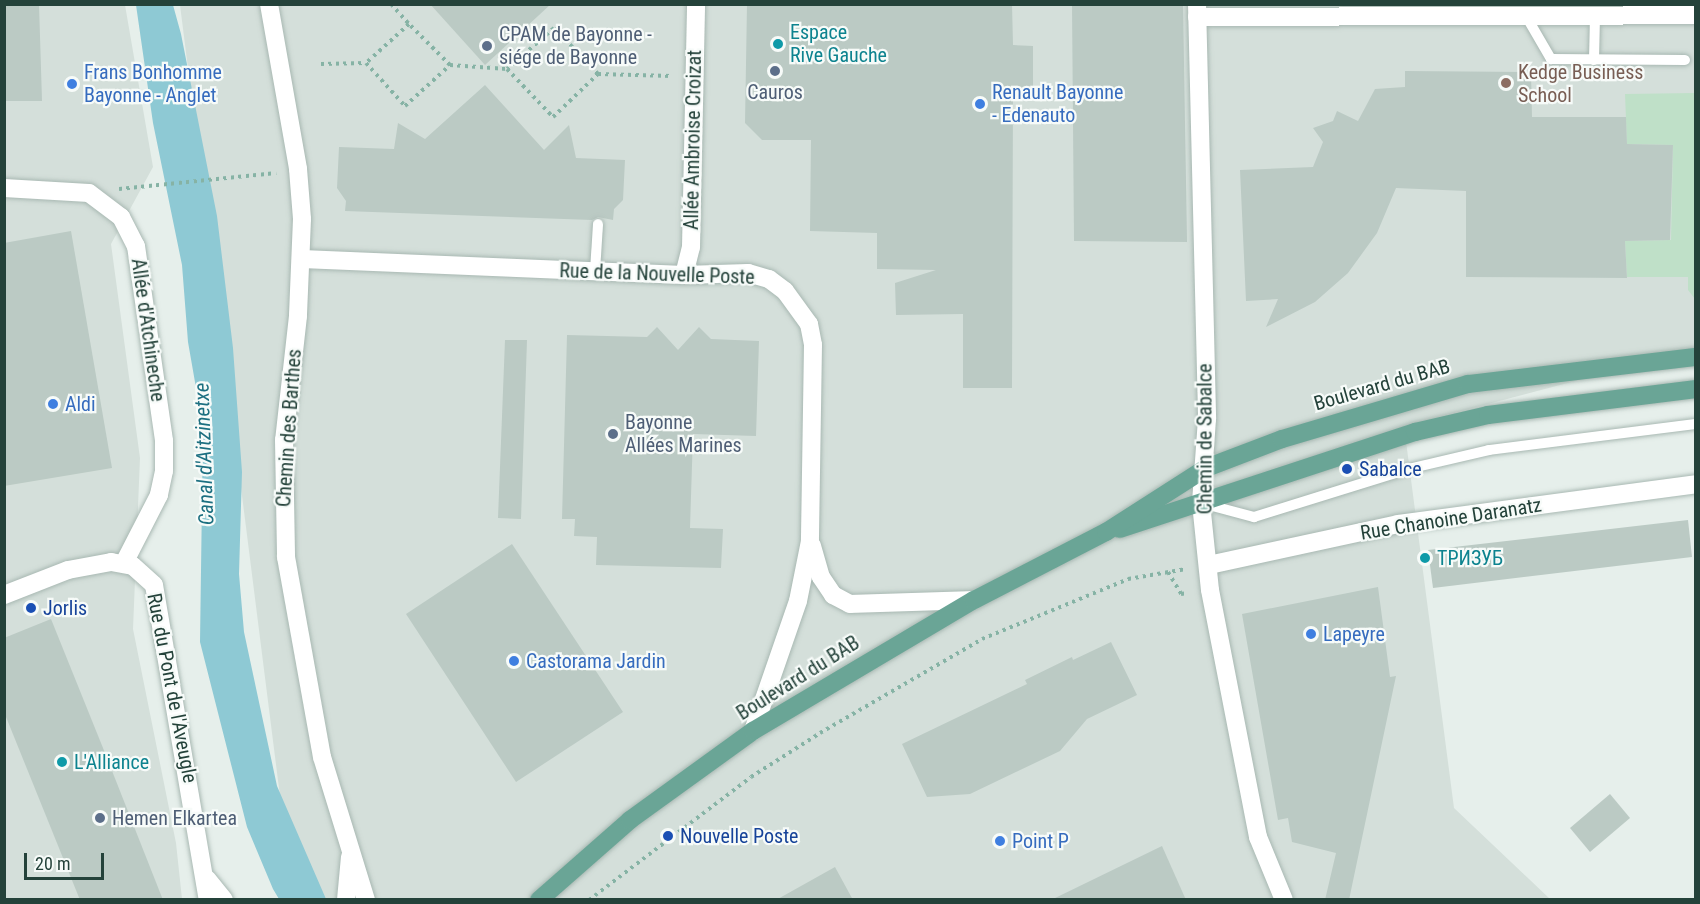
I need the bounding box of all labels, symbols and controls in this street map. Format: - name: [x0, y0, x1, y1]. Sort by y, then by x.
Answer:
- place label: Espace Rive Gauche: [790, 20, 887, 67]
- place label: CPAM de Bayonne - siége de Bayonne: [499, 22, 652, 69]
- marker: Espace Rive Gauche: [771, 37, 785, 51]
- marker: CPAM de Bayonne - siége de Bayonne: [480, 39, 494, 53]
- street label: Allée Ambroise Croizat: [679, 50, 707, 230]
- place label: Frans Bonhomme Bayonne - Anglet: [84, 60, 222, 107]
- place label: Kedge Business School: [1518, 60, 1643, 107]
- marker: Cauros: [768, 64, 782, 78]
- marker: Kedge Business School: [1499, 76, 1513, 90]
- marker: Frans Bonhomme Bayonne - Anglet: [65, 77, 79, 91]
- place label: Cauros: [747, 80, 803, 104]
- place label: Renault Bayonne - Edenauto: [992, 80, 1123, 127]
- marker: Renault Bayonne - Edenauto: [973, 97, 987, 111]
- street label: Allée d'Atchineche: [126, 257, 170, 403]
- street label: Rue de la Nouvelle Poste: [559, 259, 755, 289]
- street label: Chemin des Barthes: [272, 348, 306, 508]
- street label: Boulevard du BAB: [1311, 354, 1453, 416]
- street label: Chemin de Sabalce: [1193, 364, 1217, 514]
- water label: Canal d'Aitzinetxe: [189, 382, 219, 526]
- place label: Aldi: [65, 392, 96, 416]
- marker: Aldi: [46, 397, 60, 411]
- place label: Bayonne Allées Marines: [625, 410, 742, 457]
- marker: Bayonne Allées Marines: [606, 427, 620, 441]
- place label: Sabalce: [1359, 457, 1422, 481]
- marker: Sabalce: [1340, 462, 1354, 476]
- street label: Rue Chanoine Daranatz: [1359, 493, 1543, 545]
- place label: ТРИЗУБ: [1437, 546, 1503, 570]
- marker: ТРИЗУБ: [1418, 551, 1432, 565]
- street label: Rue du Pont de l'Aveugle: [142, 591, 202, 785]
- place label: Jorlis: [43, 596, 87, 620]
- marker: Jorlis: [24, 601, 38, 615]
- place label: Lapeyre: [1323, 622, 1385, 646]
- marker: Lapeyre: [1304, 627, 1318, 641]
- street label: Boulevard du BAB: [732, 631, 864, 725]
- place label: Castorama Jardin: [526, 649, 666, 673]
- marker: Castorama Jardin: [507, 654, 521, 668]
- place label: L'Alliance: [74, 750, 149, 774]
- marker: L'Alliance: [55, 755, 69, 769]
- place label: Hemen Elkartea: [112, 806, 237, 830]
- marker: Hemen Elkartea: [93, 811, 107, 825]
- place label: Nouvelle Poste: [680, 824, 798, 848]
- marker: Nouvelle Poste: [661, 829, 675, 843]
- place label: Point P: [1012, 829, 1069, 853]
- marker: Point P: [993, 834, 1007, 848]
- scale bar: [27, 841, 106, 879]
- text: 20 m: [35, 853, 70, 874]

